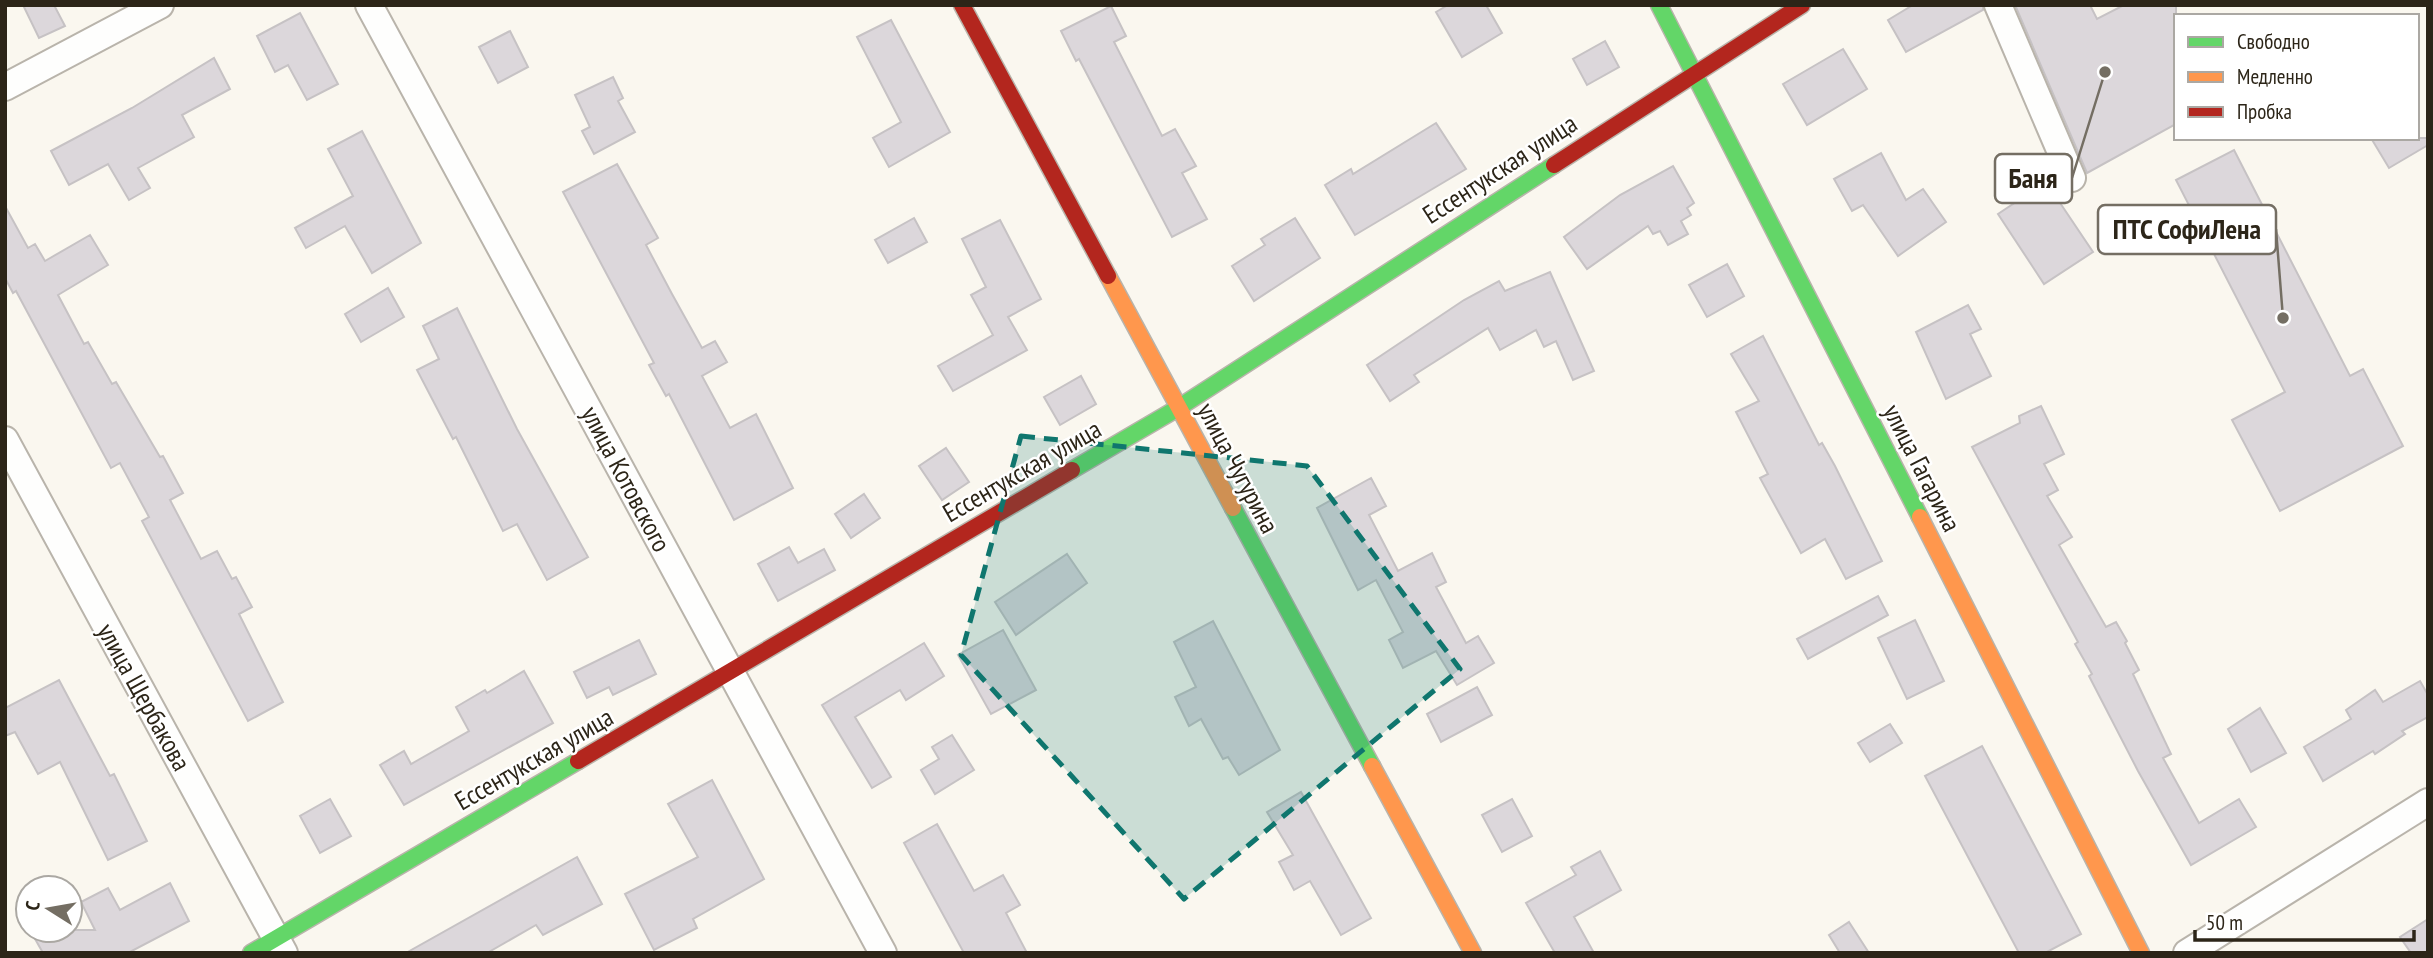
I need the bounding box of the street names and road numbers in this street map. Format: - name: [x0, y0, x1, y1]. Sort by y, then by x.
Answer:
- street label: Ессентукская улица: [1416, 106, 1583, 231]
- street label: улица Чугурина: [1190, 397, 1287, 539]
- street label: улица Гагарина: [1876, 398, 1969, 537]
- street label: улица Котовского: [574, 400, 679, 557]
- street label: Ессентукская улица: [937, 412, 1107, 529]
- street label: улица Щербакова: [90, 617, 198, 776]
- street label: Ессентукская улица: [449, 700, 619, 817]

